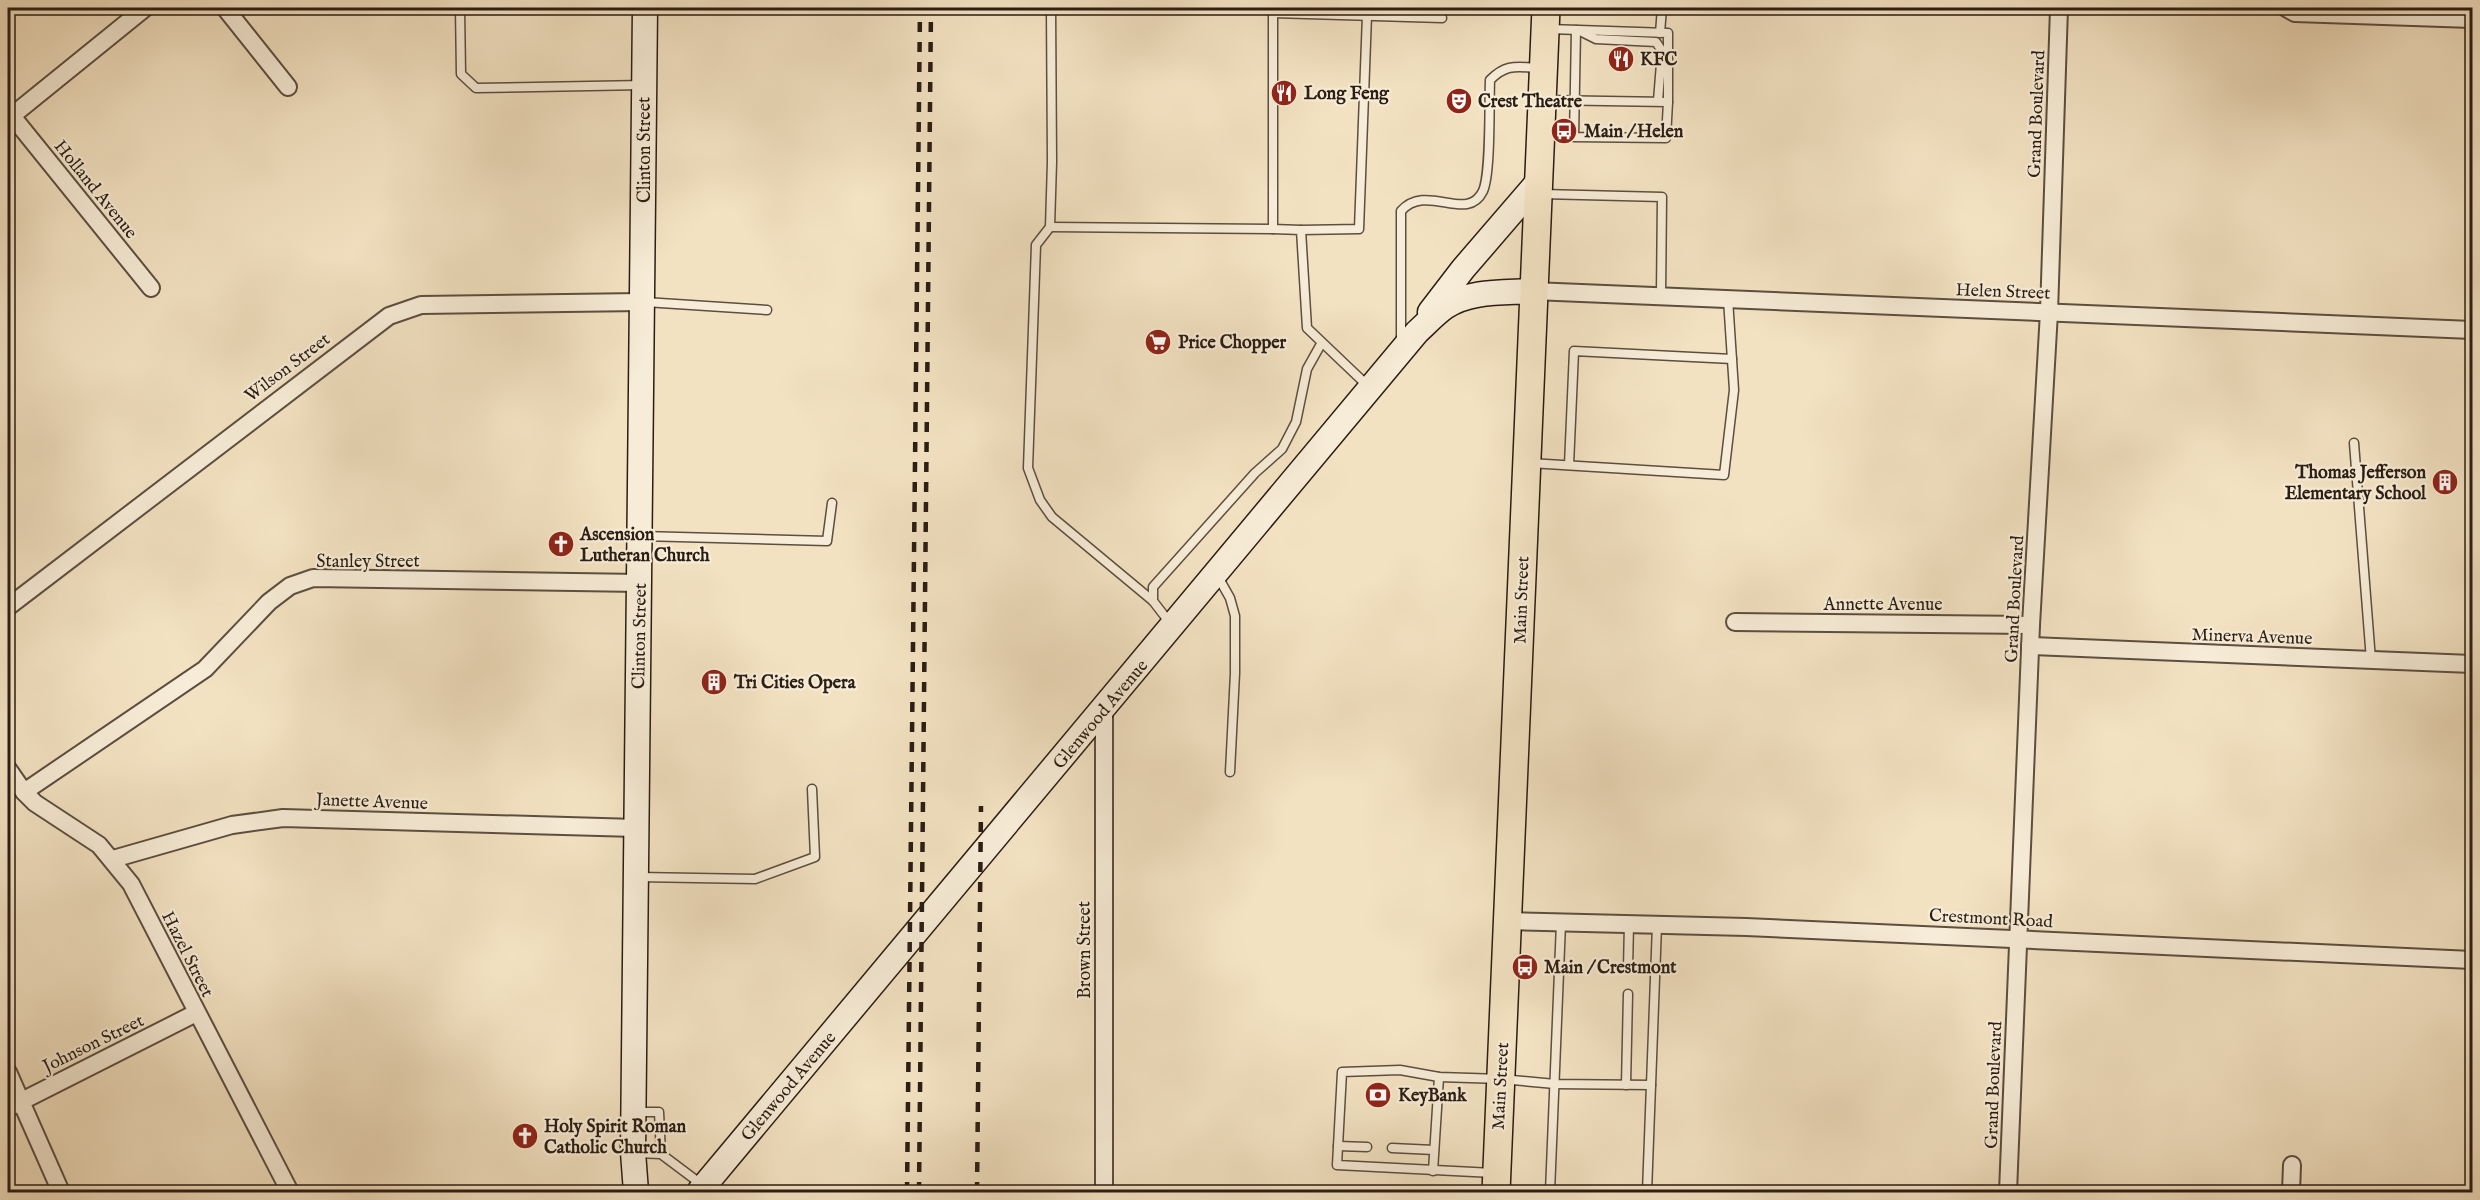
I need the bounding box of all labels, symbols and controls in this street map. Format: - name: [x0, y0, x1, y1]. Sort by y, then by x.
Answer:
- restaurant icon: KFC: [1606, 44, 1636, 74]
- place label: KFC: [1640, 49, 1677, 72]
- street label: Grand Boulevard: [2024, 49, 2051, 178]
- restaurant icon: Long Feng: [1269, 78, 1299, 108]
- place label: Long Feng: [1304, 83, 1390, 106]
- theatre icon: Crest Theatre: [1444, 86, 1474, 116]
- place label: Crest Theatre: [1478, 91, 1583, 114]
- street label: Clinton Street: [634, 97, 657, 203]
- bus stop icon: Main / Helen: [1549, 116, 1579, 146]
- place label: Main / Helen: [1584, 121, 1684, 144]
- street label: Holland Avenue: [48, 136, 142, 244]
- street label: Helen Street: [1955, 279, 2051, 306]
- supermarket icon: Price Chopper: [1143, 327, 1173, 357]
- street label: Wilson Street: [241, 329, 335, 408]
- place label: Price Chopper: [1178, 332, 1287, 355]
- place label: Thomas Jefferson Elementary School: [2285, 462, 2427, 506]
- building icon: Thomas Jefferson Elementary School: [2430, 467, 2460, 497]
- place label: Ascension Lutheran Church: [579, 524, 710, 568]
- church icon: Ascension Lutheran Church: [546, 529, 576, 559]
- street label: Grand Boulevard: [2001, 534, 2030, 663]
- street label: Stanley Street: [316, 551, 420, 574]
- street label: Main Street: [1509, 556, 1536, 644]
- street label: Clinton Street: [628, 583, 653, 689]
- street label: Annette Avenue: [1822, 594, 1943, 617]
- street label: Minerva Avenue: [2191, 624, 2313, 651]
- street label: Glenwood Avenue: [1048, 655, 1154, 775]
- building icon: Tri Cities Opera: [699, 667, 729, 697]
- place label: Tri Cities Opera: [733, 672, 857, 695]
- street label: Janette Avenue: [314, 789, 428, 816]
- street label: Brown Street: [1074, 901, 1097, 999]
- street label: Crestmont Road: [1928, 905, 2054, 934]
- street label: Hazel Street: [155, 908, 218, 1002]
- bus stop icon: Main / Crestmont: [1510, 952, 1540, 982]
- place label: Main / Crestmont: [1544, 957, 1677, 980]
- street label: Johnson Street: [37, 1010, 148, 1080]
- street label: Grand Boulevard: [1981, 1020, 2008, 1149]
- street label: Glenwood Avenue: [736, 1027, 842, 1147]
- street label: Main Street: [1488, 1042, 1515, 1131]
- bank icon: KeyBank: [1363, 1080, 1393, 1110]
- place label: KeyBank: [1398, 1085, 1468, 1108]
- place label: Holy Spirit Roman Catholic Church: [544, 1116, 687, 1160]
- church icon: Holy Spirit Roman Catholic Church: [510, 1121, 540, 1151]

